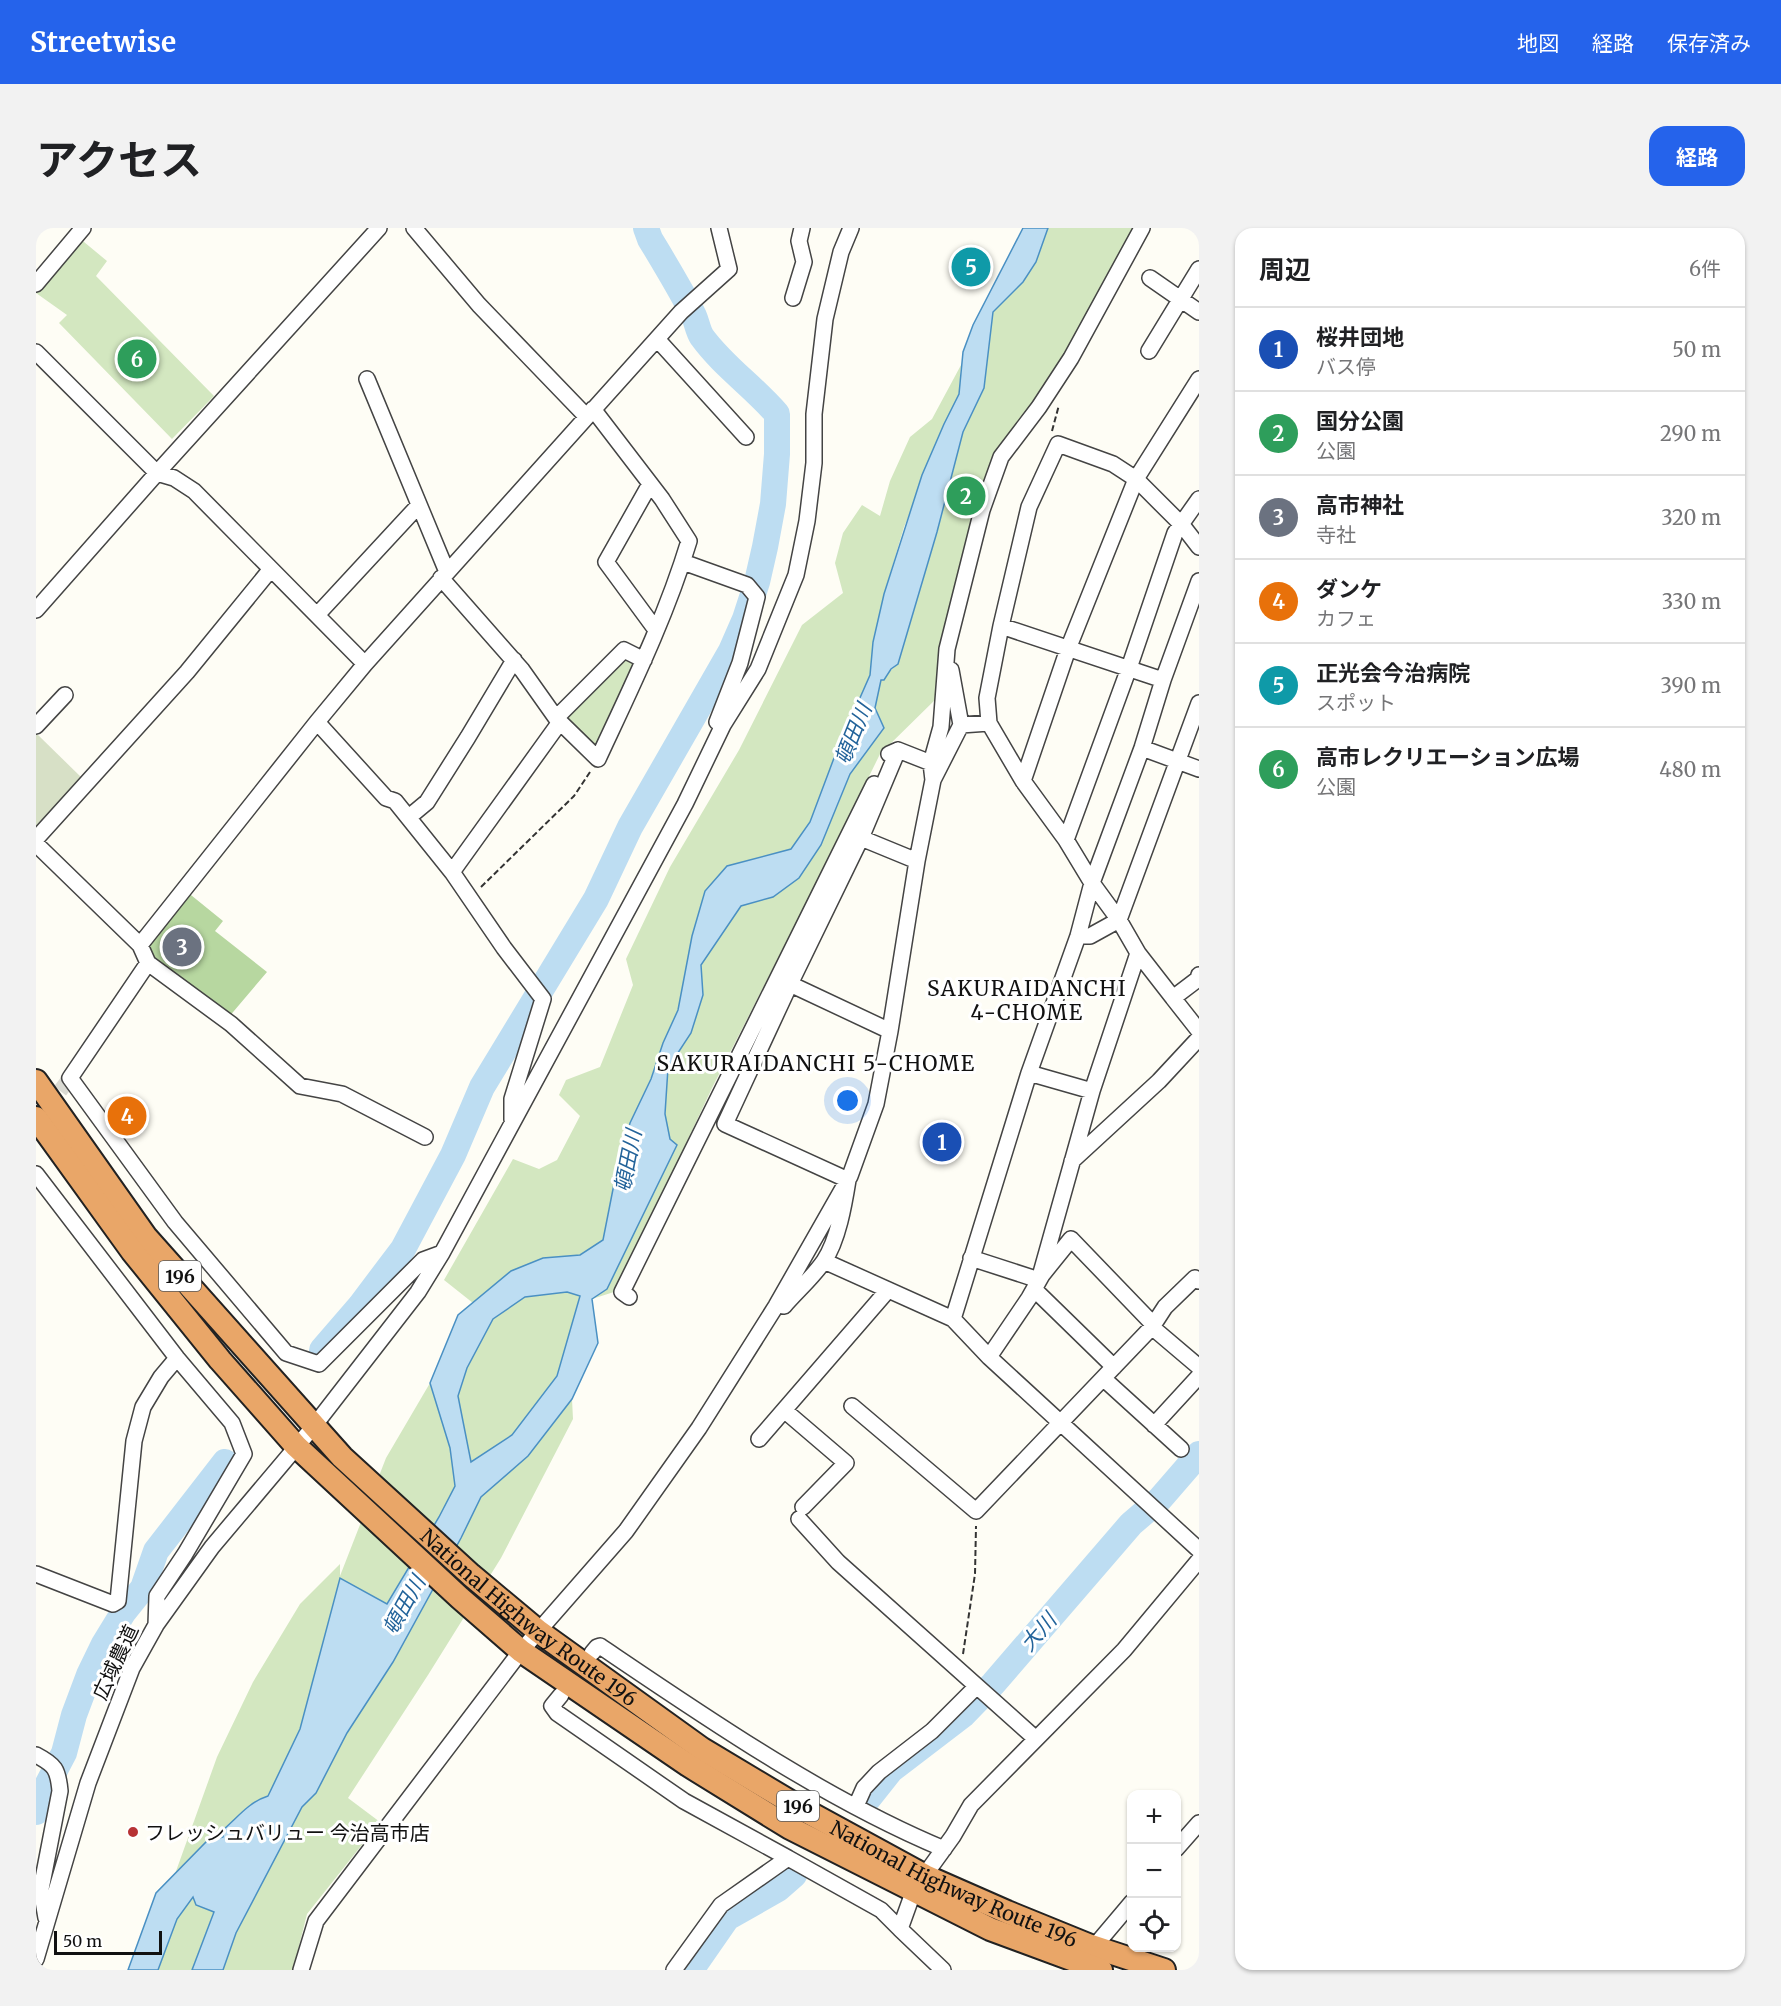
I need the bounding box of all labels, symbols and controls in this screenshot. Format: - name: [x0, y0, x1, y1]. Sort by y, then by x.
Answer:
- text: Streetwise: [30, 24, 176, 60]
- text: 地図: [1517, 30, 1559, 57]
- text: 経路: [1592, 30, 1634, 57]
- text: 保存済み: [1667, 30, 1751, 57]
- button: 経路: [1649, 126, 1745, 186]
- text: アクセス: [36, 134, 202, 186]
- pin: 5: [952, 244, 990, 290]
- text: 周辺: [1259, 253, 1311, 286]
- text: 6件: [1689, 256, 1721, 281]
- text: 桜井団地: [1316, 323, 1404, 351]
- pin: 6: [118, 336, 156, 382]
- text: 1: [1274, 337, 1283, 362]
- text: 50 m: [1672, 337, 1721, 362]
- text: バス停: [1316, 354, 1376, 379]
- text: 国分公園: [1316, 407, 1404, 435]
- text: 2: [1273, 421, 1284, 446]
- text: 290 m: [1660, 421, 1721, 446]
- text: 公園: [1316, 438, 1356, 463]
- pin: 2: [946, 474, 986, 518]
- text: 高市神社: [1316, 491, 1404, 519]
- text: 3: [1273, 505, 1284, 530]
- text: 320 m: [1661, 505, 1721, 530]
- text: 寺社: [1316, 522, 1356, 547]
- text: ダンケ: [1316, 575, 1382, 603]
- text: 4: [1272, 589, 1285, 614]
- text: 330 m: [1662, 589, 1721, 614]
- text: カフェ: [1316, 606, 1376, 631]
- text: 正光会今治病院: [1316, 659, 1470, 687]
- text: 5: [1273, 673, 1284, 698]
- text: 390 m: [1661, 673, 1721, 698]
- text: スポット: [1316, 690, 1396, 715]
- water label: 頓田川: [829, 698, 878, 768]
- text: 高市レクリエーション広場: [1316, 743, 1580, 771]
- text: 6: [1272, 757, 1285, 782]
- text: 480 m: [1659, 757, 1721, 782]
- text: 公園: [1316, 774, 1356, 799]
- pin: 3: [162, 924, 202, 970]
- district label: SAKURAIDANCHI 4-CHOME: [927, 975, 1127, 1026]
- district label: SAKURAIDANCHI 5-CHOME: [656, 1050, 976, 1077]
- your location: [833, 1086, 862, 1115]
- pin: 4: [108, 1094, 146, 1138]
- pin: 1: [922, 1120, 962, 1164]
- water label: 頓田川: [609, 1126, 648, 1194]
- road number: 196: [159, 1261, 201, 1291]
- street label: National Highway Route 196: [416, 1523, 642, 1711]
- water label: 頓田川: [377, 1569, 432, 1639]
- water label: 大川: [1014, 1606, 1063, 1657]
- street label: 広域農道: [87, 1620, 143, 1704]
- map controls: [1127, 1790, 1181, 1952]
- button: +: [1127, 1790, 1181, 1844]
- road number: 196: [777, 1791, 819, 1821]
- street label: National Highway Route 196: [826, 1815, 1081, 1952]
- place label: フレッシュバリュー 今治高市店: [145, 1820, 430, 1845]
- marker: フレッシュバリュー 今治高市店: [126, 1825, 140, 1839]
- button: −: [1127, 1844, 1181, 1898]
- button: locate: [1127, 1898, 1181, 1952]
- scale bar: [54, 1928, 162, 1956]
- text: 50 m: [63, 1931, 102, 1951]

